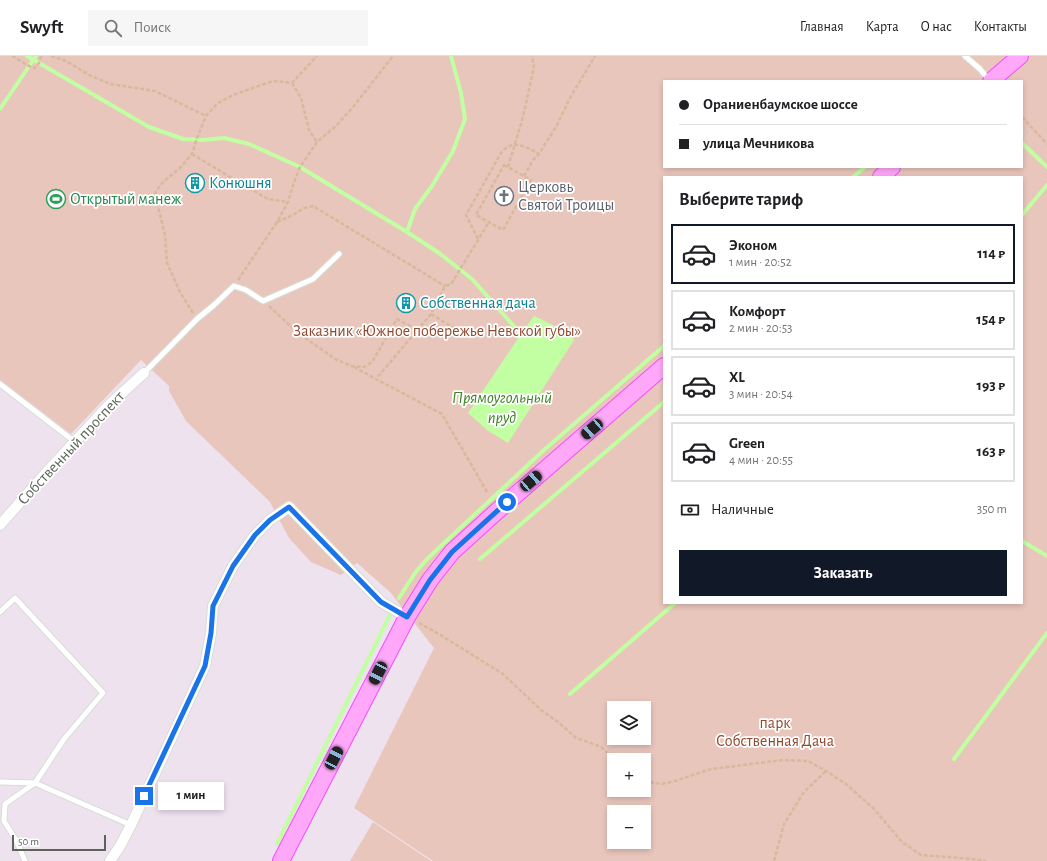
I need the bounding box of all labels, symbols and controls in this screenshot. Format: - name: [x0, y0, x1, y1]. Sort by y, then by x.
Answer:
- search box: [88, 10, 368, 46]
- icon: search: [102, 17, 124, 39]
- text: Swyft: [20, 18, 64, 37]
- text: Поиск: [134, 20, 171, 35]
- text: Главная: [800, 20, 844, 34]
- text: Карта: [866, 20, 899, 34]
- text: О нас: [921, 20, 952, 34]
- text: Контакты: [974, 20, 1027, 34]
- text: Ораниенбаумское шоссе: [703, 97, 858, 112]
- text: улица Мечникова: [703, 136, 814, 151]
- building icon: Конюшня: [184, 172, 206, 194]
- place label: Конюшня: [209, 175, 272, 191]
- place label: Церковь Святой Троицы: [518, 179, 614, 213]
- church icon: Церковь Святой Троицы: [493, 185, 515, 207]
- sports icon: Открытый манеж: [45, 188, 67, 210]
- place label: Открытый манеж: [70, 191, 182, 207]
- text: Выберите тариф: [679, 191, 803, 209]
- icon: car: [681, 236, 717, 272]
- text: Эконом: [729, 238, 777, 253]
- text: 114 ₽: [977, 246, 1005, 261]
- text: 1 мин · 20:52: [729, 256, 792, 269]
- building icon: Собственная дача: [395, 292, 417, 314]
- place label: Собственная дача: [420, 295, 536, 311]
- icon: car: [681, 302, 717, 338]
- text: Комфорт: [729, 304, 785, 319]
- text: 154 ₽: [976, 312, 1005, 327]
- text: 2 мин · 20:53: [729, 322, 792, 335]
- park label: Заказник «Южное побережье Невской губы»: [293, 323, 581, 340]
- icon: car: [681, 368, 717, 404]
- text: XL: [729, 370, 745, 385]
- text: 193 ₽: [977, 378, 1005, 393]
- street label: Собственный проспект: [15, 388, 128, 508]
- text: 3 мин · 20:54: [729, 388, 793, 401]
- water label: Прямоугольный пруд: [452, 389, 552, 427]
- car: [579, 417, 605, 441]
- icon: car: [681, 434, 717, 470]
- text: Green: [729, 436, 765, 451]
- text: 163 ₽: [977, 444, 1005, 459]
- text: 4 мин · 20:55: [729, 454, 793, 467]
- car: [518, 469, 544, 493]
- route start: [498, 493, 516, 511]
- icon: cash: [679, 499, 701, 521]
- text: Наличные: [711, 502, 774, 517]
- text: 350 m: [977, 503, 1007, 516]
- button: Заказать: [679, 550, 1007, 596]
- car: [367, 660, 389, 686]
- map controls: [607, 701, 651, 849]
- button: layers: [607, 701, 651, 745]
- park label: парк Собственная Дача: [716, 715, 834, 749]
- car: [323, 745, 345, 771]
- button: +: [607, 753, 651, 797]
- callout: 1 мин: [158, 782, 224, 810]
- route end: [135, 787, 153, 805]
- text: 1 мин: [177, 789, 206, 802]
- button: −: [607, 805, 651, 849]
- scale bar: [12, 833, 106, 852]
- text: 50 m: [18, 836, 39, 847]

